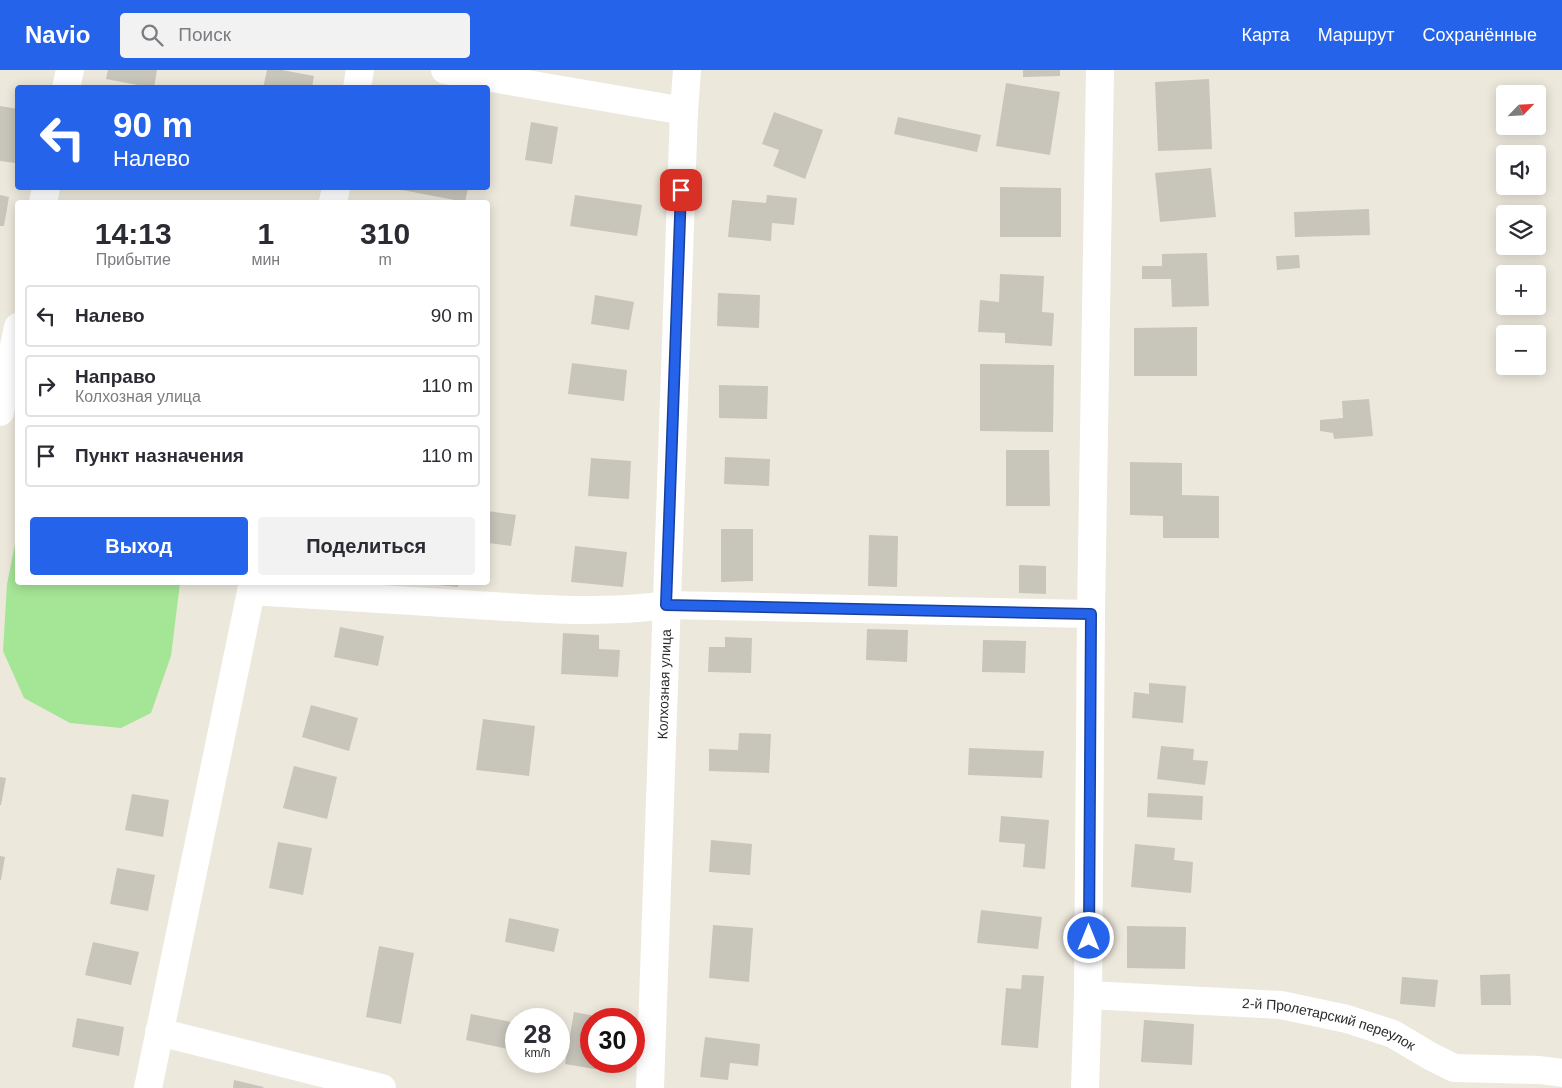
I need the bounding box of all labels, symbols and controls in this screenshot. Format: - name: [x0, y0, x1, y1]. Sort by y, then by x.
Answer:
- search box: [120, 13, 470, 58]
- text: Navio: [25, 21, 90, 48]
- icon: search: [138, 21, 166, 49]
- text: Поиск: [178, 24, 231, 45]
- text: Карта: [1242, 25, 1290, 45]
- text: Маршрут: [1318, 25, 1394, 45]
- text: Сохранённые: [1422, 25, 1537, 45]
- north arrow: [1496, 85, 1546, 135]
- map controls: [1496, 85, 1546, 375]
- icon: left: [30, 105, 95, 170]
- text: 90 m: [113, 105, 193, 144]
- button: sound: [1496, 145, 1546, 195]
- text: Налево: [113, 146, 190, 171]
- pin: [660, 169, 702, 211]
- icon: arrive: [667, 176, 695, 204]
- button: layers: [1496, 205, 1546, 255]
- text: 14:13: [95, 217, 172, 250]
- text: 1: [257, 217, 274, 250]
- text: 310: [360, 217, 410, 250]
- text: Прибытие: [96, 251, 171, 268]
- text: мин: [251, 251, 280, 268]
- text: m: [378, 251, 392, 268]
- button: +: [1496, 265, 1546, 315]
- icon: left: [32, 302, 60, 330]
- text: Налево: [75, 305, 145, 326]
- text: 90 m: [431, 305, 473, 326]
- button: −: [1496, 325, 1546, 375]
- text: Направо: [75, 366, 156, 387]
- icon: right: [32, 372, 60, 400]
- text: 110 m: [422, 375, 473, 396]
- text: Колхозная улица: [75, 388, 201, 405]
- icon: arrive: [32, 442, 60, 470]
- text: Пункт назначения: [75, 445, 244, 466]
- text: 110 m: [422, 445, 473, 466]
- button: Выход: [30, 517, 248, 575]
- button: Поделиться: [258, 517, 475, 575]
- street label: Колхозная улица: [654, 629, 674, 740]
- position arrow: [1062, 911, 1114, 963]
- street label: 2-й Пролетарский переулок: [1242, 995, 1419, 1054]
- speed limit sign: 30: [580, 1008, 645, 1073]
- text: 28: [524, 1020, 551, 1048]
- text: km/h: [524, 1046, 551, 1060]

